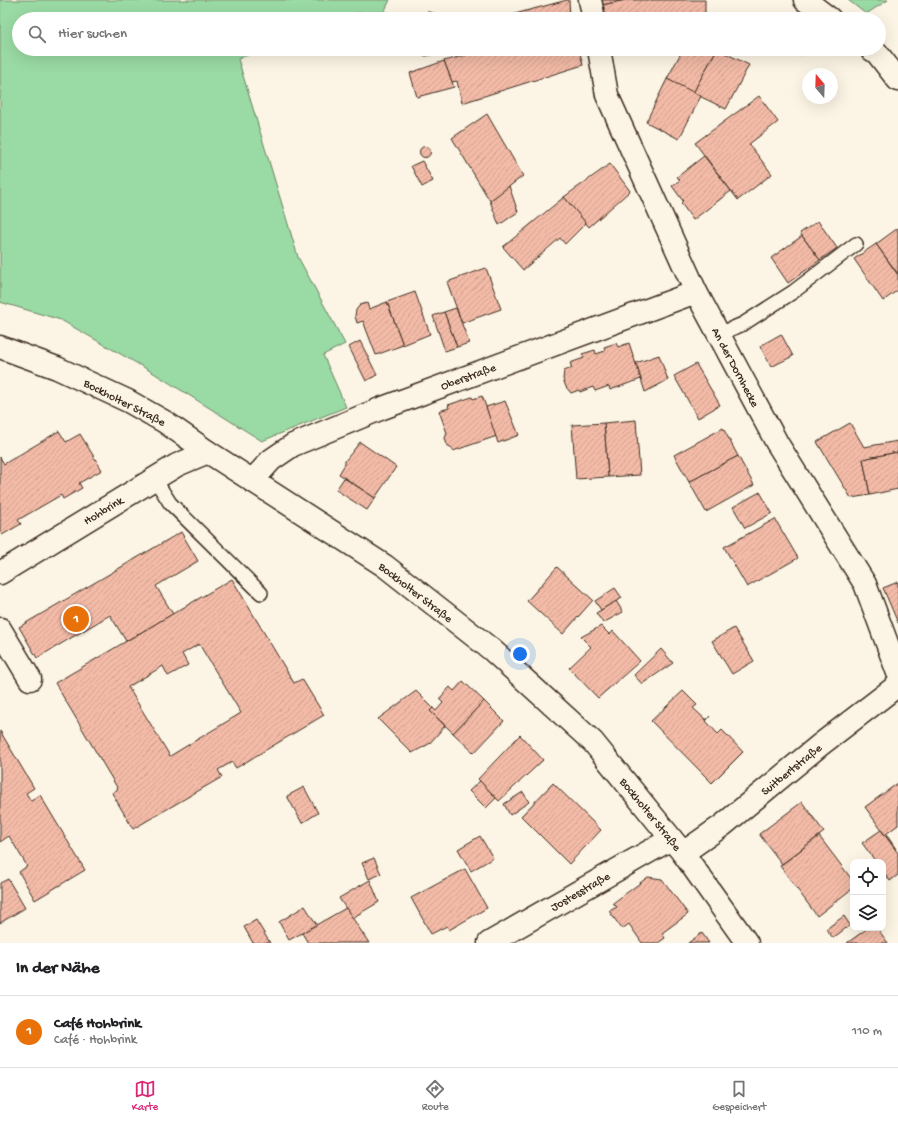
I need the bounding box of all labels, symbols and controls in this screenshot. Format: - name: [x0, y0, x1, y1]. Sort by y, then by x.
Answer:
- search box: [12, 12, 886, 56]
- icon: search: [26, 23, 48, 45]
- text: Hier suchen: [58, 25, 127, 43]
- north arrow: [802, 68, 838, 104]
- street label: An der Dornhecke: [707, 326, 761, 411]
- street label: Oberstraße: [439, 361, 499, 394]
- street label: Bockholter Straße: [80, 377, 168, 431]
- street label: Hohbrink: [82, 494, 128, 529]
- street label: Bockholter Straße: [374, 560, 455, 627]
- pin: 1: [63, 604, 89, 634]
- your location: [510, 644, 530, 664]
- street label: Suitbertstraße: [759, 741, 826, 799]
- street label: Bockholter Straße: [615, 775, 684, 855]
- map controls: [850, 859, 886, 931]
- button: locate: [850, 859, 886, 895]
- street label: Jostesstraße: [549, 870, 614, 915]
- button: layers: [850, 895, 886, 931]
- text: In der Nähe: [16, 959, 99, 979]
- text: Café Hohbrink: [54, 1015, 141, 1033]
- text: 1: [26, 1024, 32, 1039]
- text: 110 m: [852, 1024, 882, 1039]
- text: Café · Hohbrink: [54, 1033, 137, 1048]
- tab: Karte: [132, 1078, 158, 1114]
- tab: Route: [422, 1078, 449, 1114]
- tab: Gespeichert: [712, 1078, 766, 1114]

